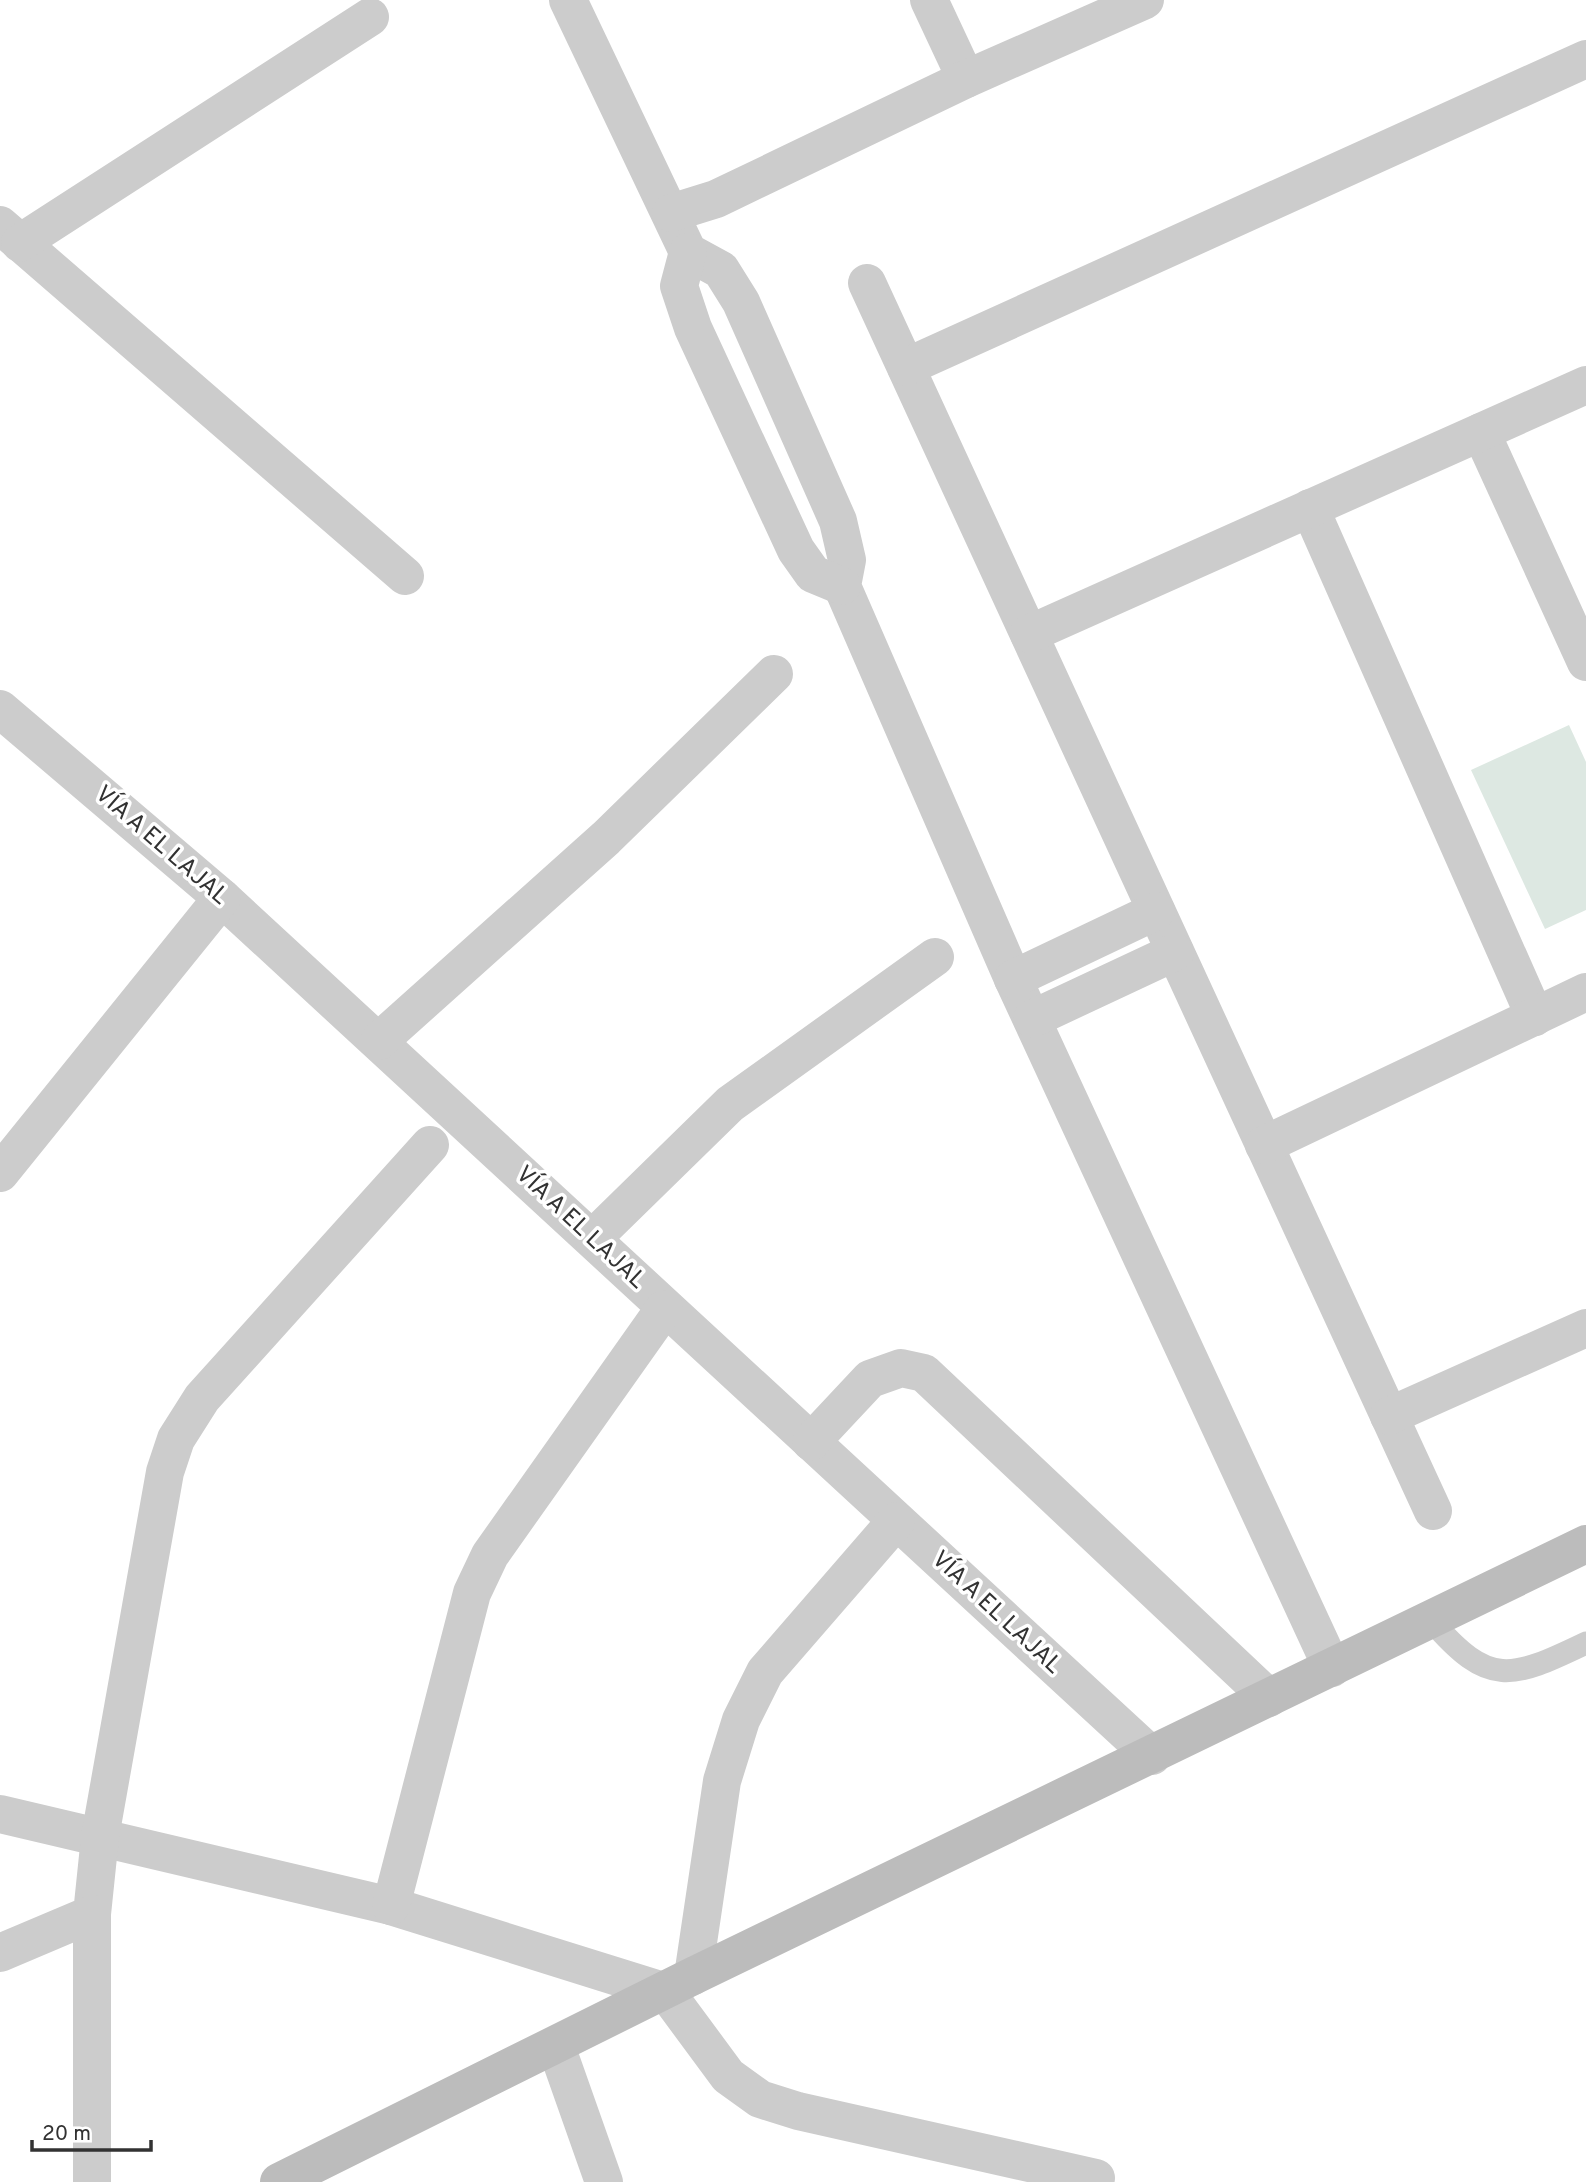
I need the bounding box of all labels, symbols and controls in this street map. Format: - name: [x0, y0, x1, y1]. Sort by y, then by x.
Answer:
- street label: VÍA A EL LAJAL: [88, 778, 235, 912]
- street label: VÍA A EL LAJAL: [509, 1159, 653, 1296]
- street label: VÍA A EL LAJAL: [925, 1544, 1069, 1681]
- scale bar: [32, 2108, 150, 2152]
- text: 20 m: [42, 2121, 91, 2148]

